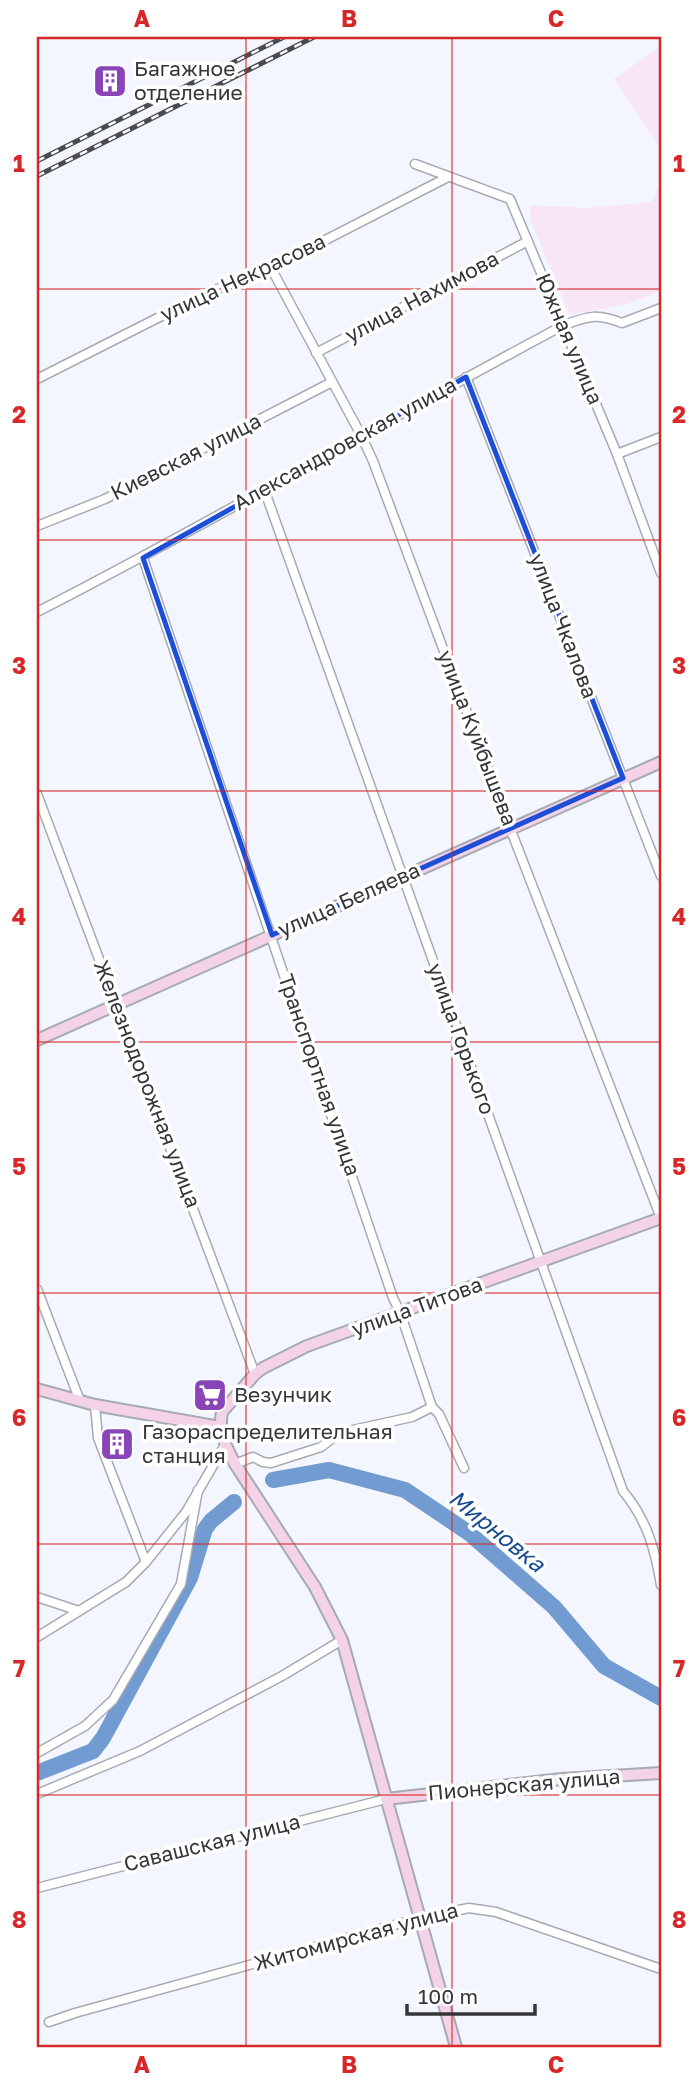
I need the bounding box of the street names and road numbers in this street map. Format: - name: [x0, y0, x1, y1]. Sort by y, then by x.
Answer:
- street label: улица Некрасова: [156, 227, 329, 327]
- street label: улица Нахимова: [340, 245, 503, 348]
- street label: Южная улица: [531, 269, 609, 408]
- street label: Александровская улица: [229, 371, 460, 515]
- street label: Киевская улица: [106, 407, 265, 505]
- street label: улица Чкалова: [524, 549, 604, 702]
- street label: улица Куйбышева: [432, 646, 523, 829]
- street label: улица Беляева: [273, 856, 424, 942]
- street label: Железнодорожная улица: [89, 956, 207, 1211]
- street label: улица Горького: [423, 959, 501, 1118]
- street label: Транспортная улица: [273, 970, 367, 1179]
- street label: улица Титова: [348, 1270, 486, 1342]
- street label: Пионерская улица: [427, 1763, 621, 1805]
- street label: Савашская улица: [121, 1808, 303, 1877]
- street label: Житомирская улица: [251, 1896, 461, 1976]

